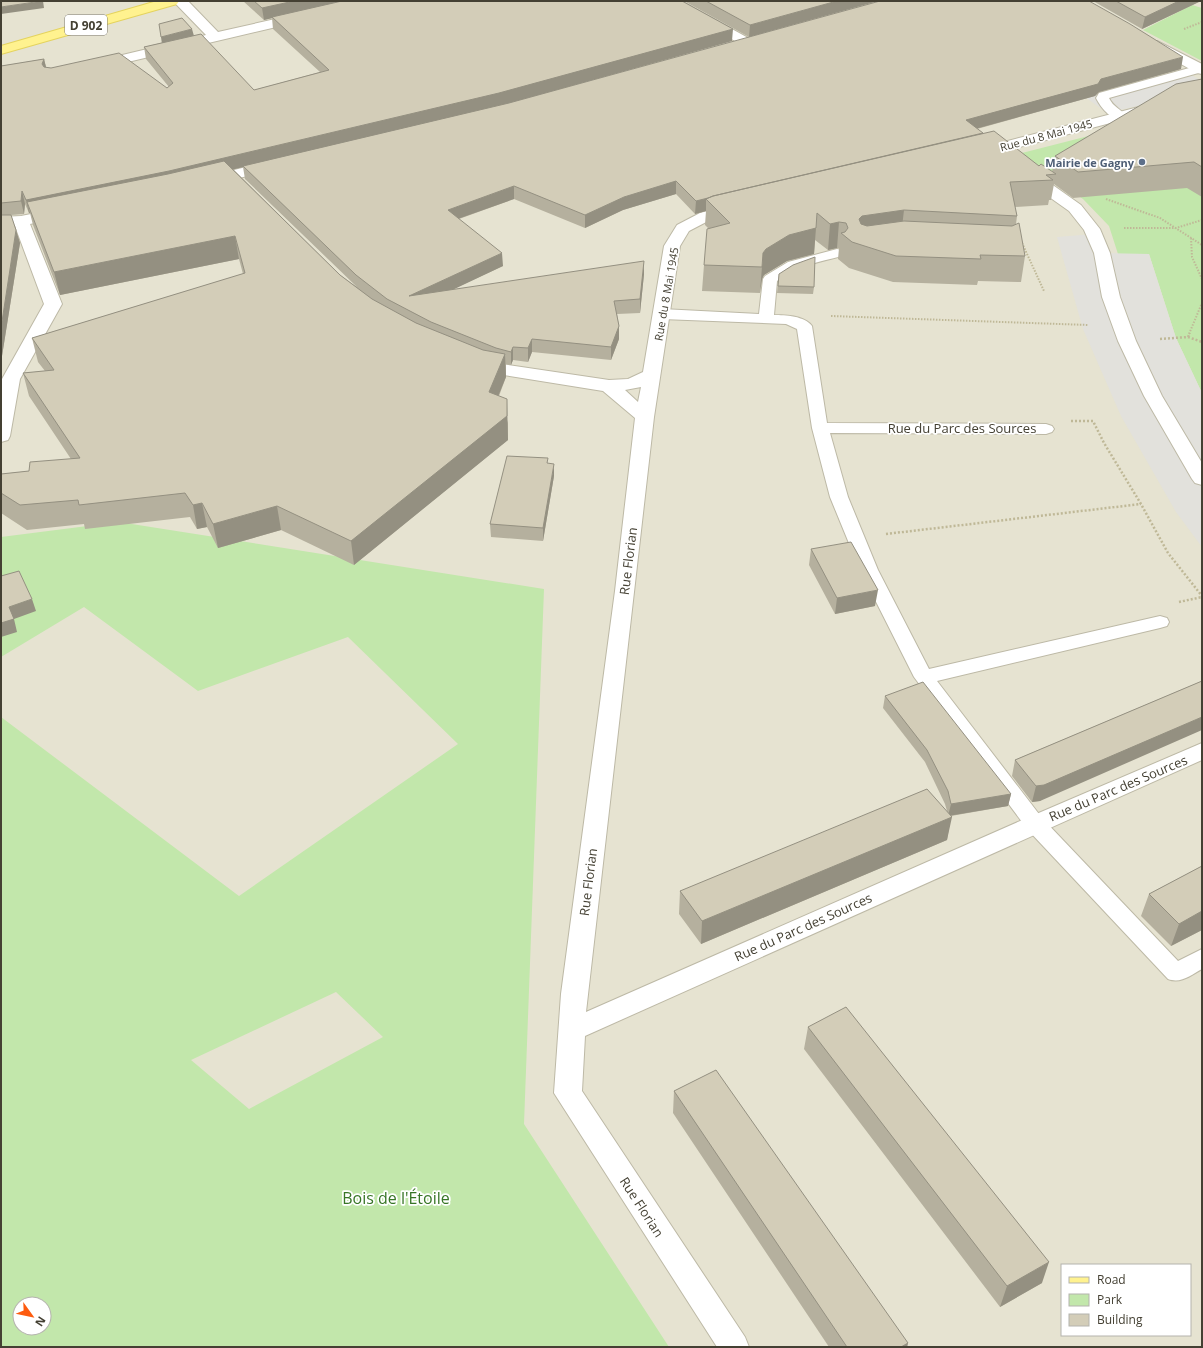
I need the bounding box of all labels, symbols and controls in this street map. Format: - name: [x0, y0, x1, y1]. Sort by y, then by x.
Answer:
- road number: D 902: [65, 15, 107, 35]
- street label: Rue du 8 Mai 1945: [998, 115, 1094, 155]
- place label: Mairie de Gagny: [1045, 155, 1135, 170]
- marker: Mairie de Gagny: [1137, 157, 1147, 167]
- street label: Rue du 8 Mai 1945: [650, 246, 682, 342]
- street label: Rue du Parc des Sources: [888, 419, 1036, 437]
- street label: Rue Florian: [615, 526, 641, 596]
- street label: Rue du Parc des Sources: [1046, 751, 1190, 825]
- street label: Rue Florian: [575, 847, 601, 917]
- street label: Rue du Parc des Sources: [731, 889, 875, 965]
- street label: Rue Florian: [616, 1173, 668, 1241]
- park label: Bois de l'Étoile: [342, 1187, 450, 1209]
- legend: [1061, 1264, 1191, 1336]
- text: Road: [1097, 1271, 1126, 1288]
- text: Park: [1097, 1291, 1123, 1308]
- north arrow: [12, 1296, 52, 1336]
- text: Building: [1097, 1311, 1143, 1328]
- text: N: [32, 1314, 50, 1330]

